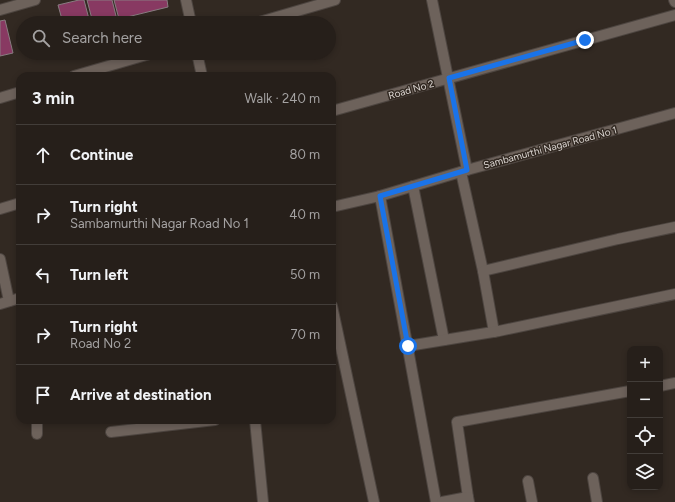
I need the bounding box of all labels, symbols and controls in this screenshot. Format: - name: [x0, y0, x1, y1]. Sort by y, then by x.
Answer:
- search box: [16, 16, 336, 60]
- icon: search: [30, 27, 52, 49]
- text: Search here: [62, 29, 142, 47]
- route end: [576, 31, 594, 49]
- street label: Road No 2: [387, 77, 436, 102]
- text: 3 min: [32, 88, 74, 108]
- text: Walk · 240 m: [245, 91, 320, 106]
- street label: Sambamurthi Nagar Road No 1: [482, 123, 618, 172]
- icon: ahead: [32, 144, 54, 166]
- text: Continue: [70, 146, 133, 164]
- text: 80 m: [289, 147, 320, 162]
- text: Turn right: [70, 198, 138, 216]
- icon: right: [32, 204, 54, 226]
- text: 40 m: [289, 207, 320, 222]
- text: Sambamurthi Nagar Road No 1: [70, 216, 249, 231]
- icon: left: [32, 264, 54, 286]
- text: Turn left: [70, 266, 128, 284]
- text: 50 m: [290, 267, 320, 282]
- text: Turn right: [70, 318, 138, 336]
- icon: right: [32, 324, 54, 346]
- text: 70 m: [290, 327, 320, 342]
- text: Road No 2: [70, 336, 131, 351]
- route start: [399, 337, 417, 355]
- map controls: [627, 346, 663, 490]
- button: +: [627, 346, 663, 382]
- button: −: [627, 382, 663, 418]
- icon: arrive: [32, 384, 54, 406]
- text: Arrive at destination: [70, 386, 211, 404]
- button: locate: [627, 418, 663, 454]
- button: layers: [627, 454, 663, 490]

